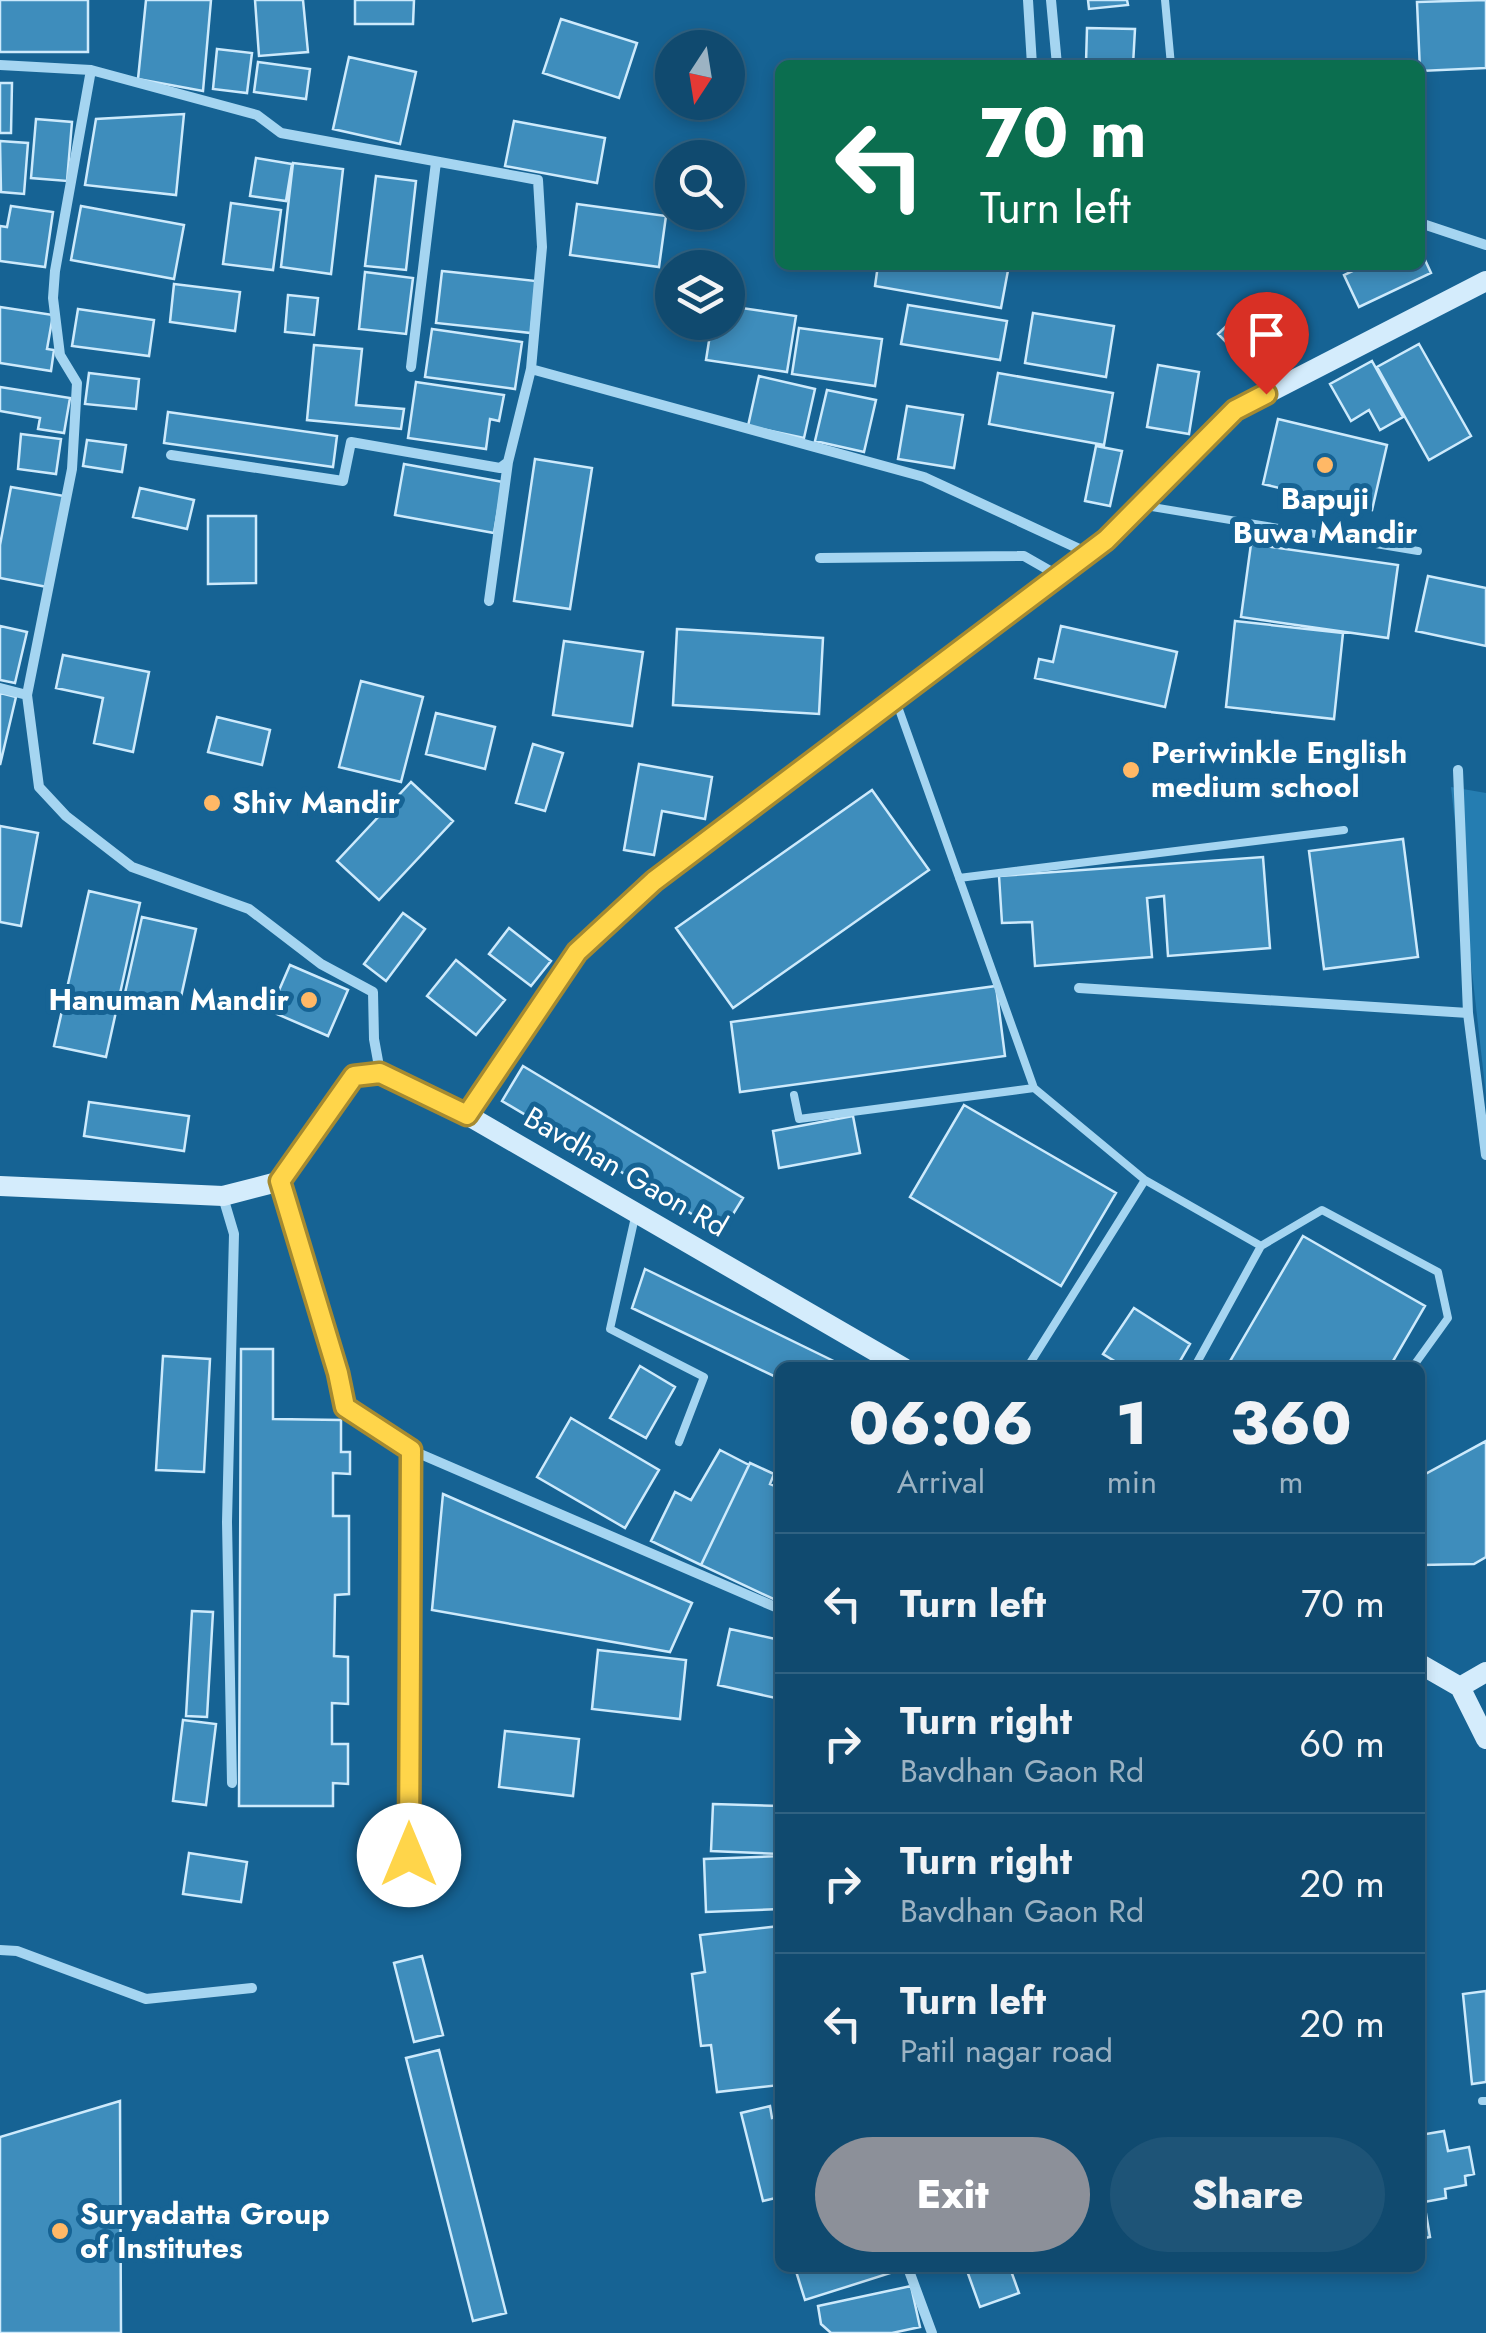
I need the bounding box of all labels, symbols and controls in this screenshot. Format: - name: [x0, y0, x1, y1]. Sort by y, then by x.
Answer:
- north arrow: [655, 30, 745, 120]
- map controls: [655, 30, 745, 340]
- text: 70 m: [980, 82, 1147, 183]
- icon: left: [815, 100, 945, 230]
- button: search: [655, 140, 745, 230]
- text: Turn left: [980, 175, 1131, 240]
- button: layers: [655, 250, 745, 340]
- pin: [1224, 292, 1309, 395]
- icon: arrive: [1239, 307, 1294, 362]
- marker: Bapuji Buwa Mandir: [1314, 454, 1336, 476]
- place label: Bapuji Buwa Mandir: [1233, 477, 1418, 554]
- place label: Periwinkle English medium school: [1151, 731, 1407, 808]
- marker: Periwinkle English medium school: [1120, 759, 1142, 781]
- place label: Shiv Mandir: [232, 781, 401, 824]
- marker: Shiv Mandir: [201, 792, 223, 814]
- place label: Hanuman Mandir: [48, 978, 290, 1021]
- marker: Hanuman Mandir: [298, 989, 320, 1011]
- street label: Bavdhan Gaon Rd: [516, 1096, 736, 1247]
- text: 06:06: [848, 1380, 1033, 1467]
- text: 1: [1116, 1380, 1148, 1467]
- text: 360: [1230, 1380, 1352, 1467]
- text: Arrival: [897, 1459, 985, 1505]
- text: min: [1107, 1459, 1157, 1505]
- text: m: [1278, 1459, 1303, 1505]
- icon: left: [815, 1576, 870, 1631]
- text: Turn left: [900, 1576, 1046, 1631]
- text: 70 m: [1301, 1576, 1385, 1631]
- text: Turn right: [900, 1693, 1072, 1748]
- icon: right: [815, 1716, 870, 1771]
- text: 60 m: [1299, 1716, 1385, 1771]
- text: Bavdhan Gaon Rd: [900, 1748, 1144, 1794]
- position arrow: [357, 1803, 461, 1907]
- text: Turn right: [900, 1833, 1072, 1888]
- icon: right: [815, 1856, 870, 1911]
- text: 20 m: [1300, 1856, 1385, 1911]
- text: Bavdhan Gaon Rd: [900, 1888, 1144, 1934]
- text: Turn left: [900, 1973, 1046, 2028]
- icon: left: [815, 1996, 870, 2051]
- text: 20 m: [1300, 1996, 1385, 2051]
- text: Patil nagar road: [900, 2028, 1113, 2074]
- button: Exit: [815, 2137, 1090, 2252]
- button: Share: [1110, 2137, 1385, 2252]
- place label: Suryadatta Group of Institutes: [80, 2192, 330, 2269]
- marker: Suryadatta Group of Institutes: [49, 2220, 71, 2242]

